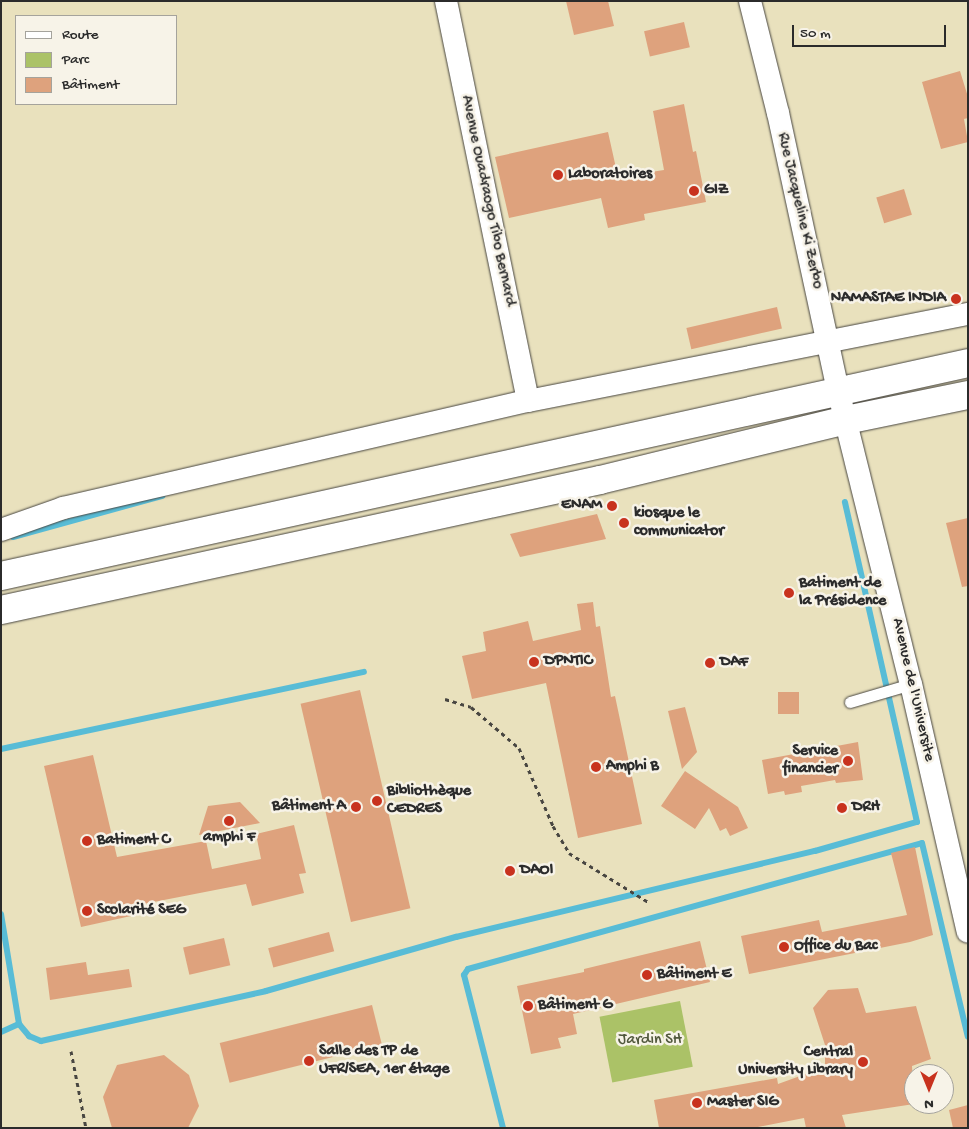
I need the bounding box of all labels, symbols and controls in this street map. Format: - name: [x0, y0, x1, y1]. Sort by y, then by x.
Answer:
- legend: [15, 15, 178, 105]
- scale bar: [794, 15, 948, 47]
- text: 50 m: [800, 25, 831, 43]
- text: Route: [62, 26, 99, 44]
- text: Parc: [62, 51, 89, 69]
- text: Bâtiment: [62, 76, 119, 94]
- street label: Avenue Ouadraogo Tibo Bernard: [455, 94, 519, 308]
- street label: Rue Jacqueline Ki Zerbo: [772, 131, 826, 291]
- place label: Laboratoires: [568, 165, 652, 185]
- marker: Laboratoires: [552, 169, 564, 181]
- place label: GIZ: [704, 181, 728, 201]
- marker: GIZ: [688, 185, 700, 197]
- place label: NAMASTAE INDIA: [831, 289, 946, 309]
- marker: NAMASTAE INDIA: [950, 293, 962, 305]
- place label: ENAM: [561, 496, 602, 516]
- marker: ENAM: [606, 500, 618, 512]
- place label: kiosque le communicator: [634, 504, 724, 542]
- marker: kiosque le communicator: [618, 517, 630, 529]
- place label: Batiment de la Présidence: [799, 574, 886, 612]
- marker: Batiment de la Présidence: [783, 587, 795, 599]
- street label: Avenue de l'Universite: [886, 617, 938, 763]
- place label: DPNTIC: [544, 652, 592, 672]
- place label: DAF: [720, 653, 748, 673]
- marker: DPNTIC: [528, 656, 540, 668]
- marker: DAF: [704, 657, 716, 669]
- place label: Service financier: [783, 742, 838, 780]
- marker: Service financier: [842, 755, 854, 767]
- place label: Amphi B: [606, 757, 659, 777]
- marker: Amphi B: [590, 761, 602, 773]
- place label: Bibliothèque CEDRES: [387, 782, 471, 820]
- marker: Bibliothèque CEDRES: [371, 795, 383, 807]
- place label: Bâtiment A: [272, 797, 346, 817]
- place label: DRH: [852, 798, 880, 818]
- marker: Bâtiment A: [350, 801, 362, 813]
- marker: DRH: [836, 802, 848, 814]
- marker: amphi F: [223, 815, 235, 827]
- place label: amphi F: [203, 828, 255, 848]
- place label: Batiment C: [97, 831, 170, 851]
- marker: Batiment C: [81, 835, 93, 847]
- place label: DAOI: [520, 861, 553, 881]
- marker: DAOI: [504, 865, 516, 877]
- place label: Scolarité SEG: [97, 901, 186, 921]
- marker: Scolarité SEG: [81, 905, 93, 917]
- place label: Office du Bac: [794, 937, 878, 957]
- marker: Office du Bac: [778, 941, 790, 953]
- place label: Bâtiment E: [657, 965, 732, 985]
- marker: Bâtiment E: [641, 969, 653, 981]
- place label: Bâtiment G: [538, 996, 613, 1016]
- marker: Bâtiment G: [522, 1000, 534, 1012]
- park label: Jardin SH: [618, 1031, 682, 1051]
- place label: Salle des TP de UFR/SEA, 1er étage: [319, 1042, 450, 1080]
- place label: Central University Library: [738, 1043, 853, 1081]
- marker: Salle des TP de UFR/SEA, 1er étage: [303, 1055, 315, 1067]
- marker: Central University Library: [857, 1056, 869, 1068]
- north arrow: [904, 1064, 954, 1114]
- place label: Master SIG: [707, 1093, 778, 1113]
- text: N: [924, 1095, 934, 1112]
- marker: Master SIG: [691, 1097, 703, 1109]

